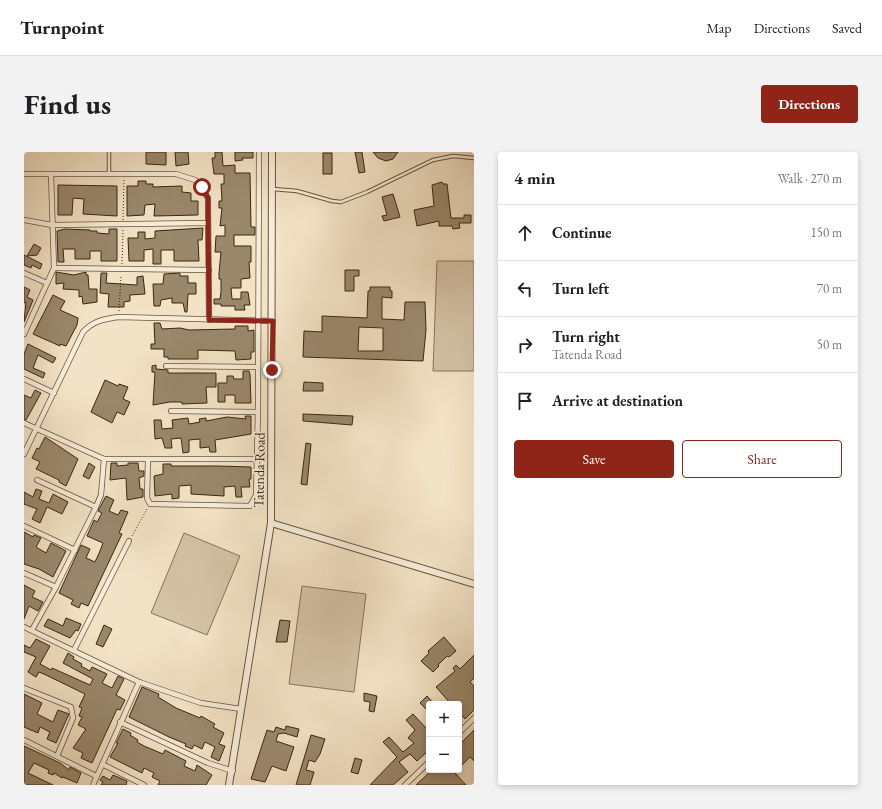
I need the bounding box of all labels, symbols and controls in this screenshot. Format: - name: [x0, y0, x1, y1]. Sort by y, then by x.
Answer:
- text: Turnpoint: [20, 15, 104, 40]
- text: Map: [706, 19, 732, 37]
- text: Directions: [754, 19, 810, 37]
- text: Saved: [832, 19, 862, 37]
- button: Directions: [761, 85, 858, 123]
- text: Find us: [24, 86, 111, 122]
- text: 4 min: [514, 167, 555, 189]
- text: Walk · 270 m: [778, 170, 842, 187]
- route start: [193, 178, 211, 196]
- icon: ahead: [514, 222, 536, 244]
- text: Continue: [552, 223, 612, 242]
- text: 150 m: [811, 224, 842, 241]
- icon: left: [514, 278, 536, 300]
- text: Turn left: [552, 279, 609, 298]
- text: 70 m: [817, 280, 842, 297]
- text: Turn right: [552, 327, 620, 346]
- icon: right: [514, 334, 536, 356]
- text: 50 m: [817, 336, 842, 353]
- text: Tatenda Road: [552, 346, 622, 363]
- route end: [263, 361, 281, 379]
- icon: arrive: [514, 390, 536, 412]
- text: Arrive at destination: [552, 391, 683, 410]
- street label: Tatenda Road: [249, 431, 269, 508]
- button: Save: [514, 440, 674, 478]
- button: Share: [682, 440, 842, 478]
- map controls: [426, 701, 462, 773]
- button: +: [426, 701, 462, 737]
- button: −: [426, 737, 462, 773]

